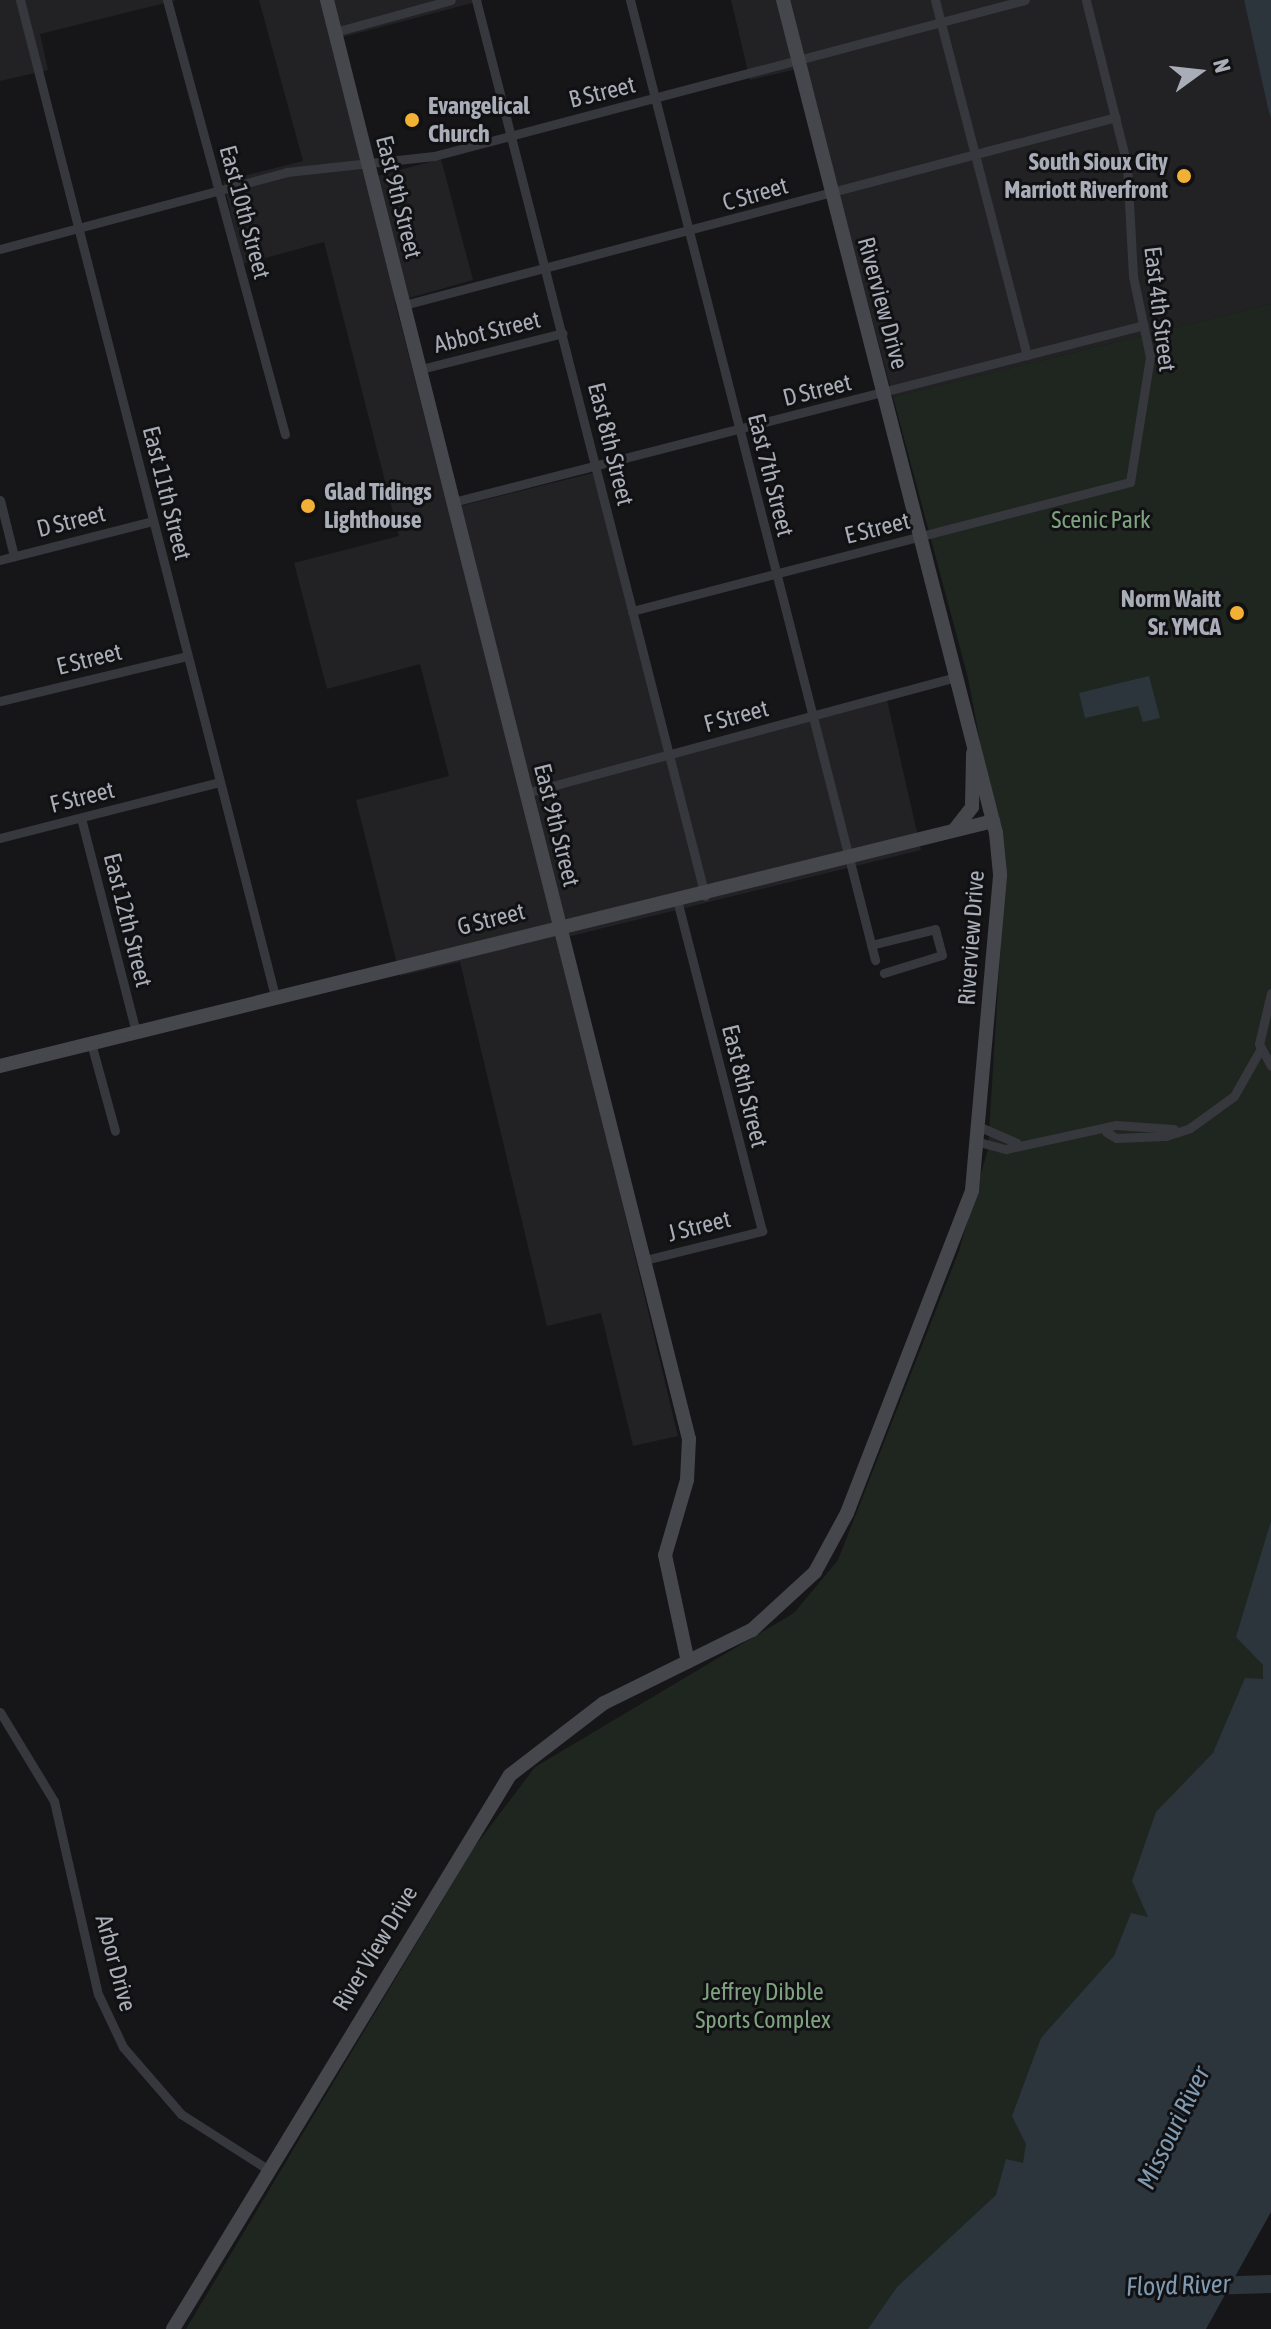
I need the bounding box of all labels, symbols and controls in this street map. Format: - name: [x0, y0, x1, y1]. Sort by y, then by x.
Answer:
- north arrow: [1159, 32, 1239, 112]
- text: N: [1208, 56, 1236, 75]
- street label: B Street: [566, 70, 638, 114]
- place label: Evangelical Church: [428, 92, 530, 148]
- marker: Evangelical Church: [403, 111, 421, 129]
- street label: East 9th Street: [370, 132, 428, 262]
- street label: East 10th Street: [213, 142, 277, 282]
- place label: South Sioux City Marriott Riverfront: [1004, 148, 1168, 204]
- marker: South Sioux City Marriott Riverfront: [1175, 167, 1193, 185]
- street label: C Street: [719, 171, 791, 217]
- street label: Riverview Drive: [852, 234, 914, 372]
- street label: East 4th Street: [1138, 245, 1182, 373]
- street label: Abbot Street: [431, 305, 543, 359]
- street label: D Street: [780, 368, 854, 412]
- street label: East 8th Street: [582, 379, 640, 509]
- street label: East 7th Street: [742, 410, 800, 540]
- street label: East 11th Street: [136, 423, 198, 563]
- place label: Glad Tidings Lighthouse: [324, 478, 432, 534]
- marker: Glad Tidings Lighthouse: [299, 497, 317, 515]
- street label: D Street: [34, 499, 108, 543]
- street label: E Street: [841, 506, 913, 550]
- park label: Scenic Park: [1051, 506, 1151, 534]
- place label: Norm Waitt Sr. YMCA: [1121, 585, 1221, 641]
- marker: Norm Waitt Sr. YMCA: [1228, 604, 1246, 622]
- street label: E Street: [53, 637, 125, 681]
- street label: F Street: [701, 694, 771, 738]
- street label: East 9th Street: [528, 760, 586, 890]
- street label: F Street: [47, 775, 117, 819]
- street label: East 12th Street: [97, 850, 159, 990]
- street label: Riverview Drive: [952, 869, 990, 1007]
- street label: G Street: [454, 897, 528, 941]
- street label: East 8th Street: [716, 1021, 774, 1151]
- street label: J Street: [665, 1204, 733, 1248]
- street label: River View Drive: [326, 1880, 424, 2016]
- street label: Arbor Drive: [89, 1912, 143, 2014]
- park label: Jeffrey Dibble Sports Complex: [695, 1978, 831, 2034]
- water label: Missouri River: [1131, 2062, 1217, 2194]
- water label: Floyd River: [1125, 2269, 1231, 2303]

